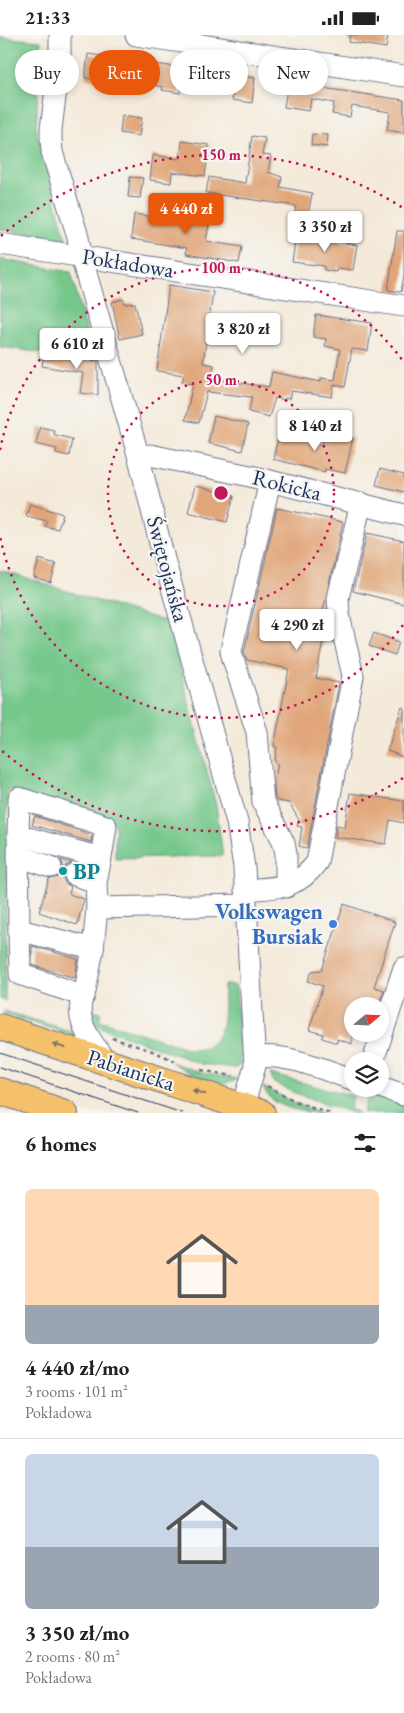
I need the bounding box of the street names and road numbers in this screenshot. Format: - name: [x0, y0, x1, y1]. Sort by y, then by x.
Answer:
- street label: Pokładowa: [80, 241, 176, 285]
- street label: Rokicka: [250, 462, 325, 508]
- street label: Świętojańska: [140, 513, 196, 625]
- street label: Pabianicka: [84, 1042, 179, 1098]

